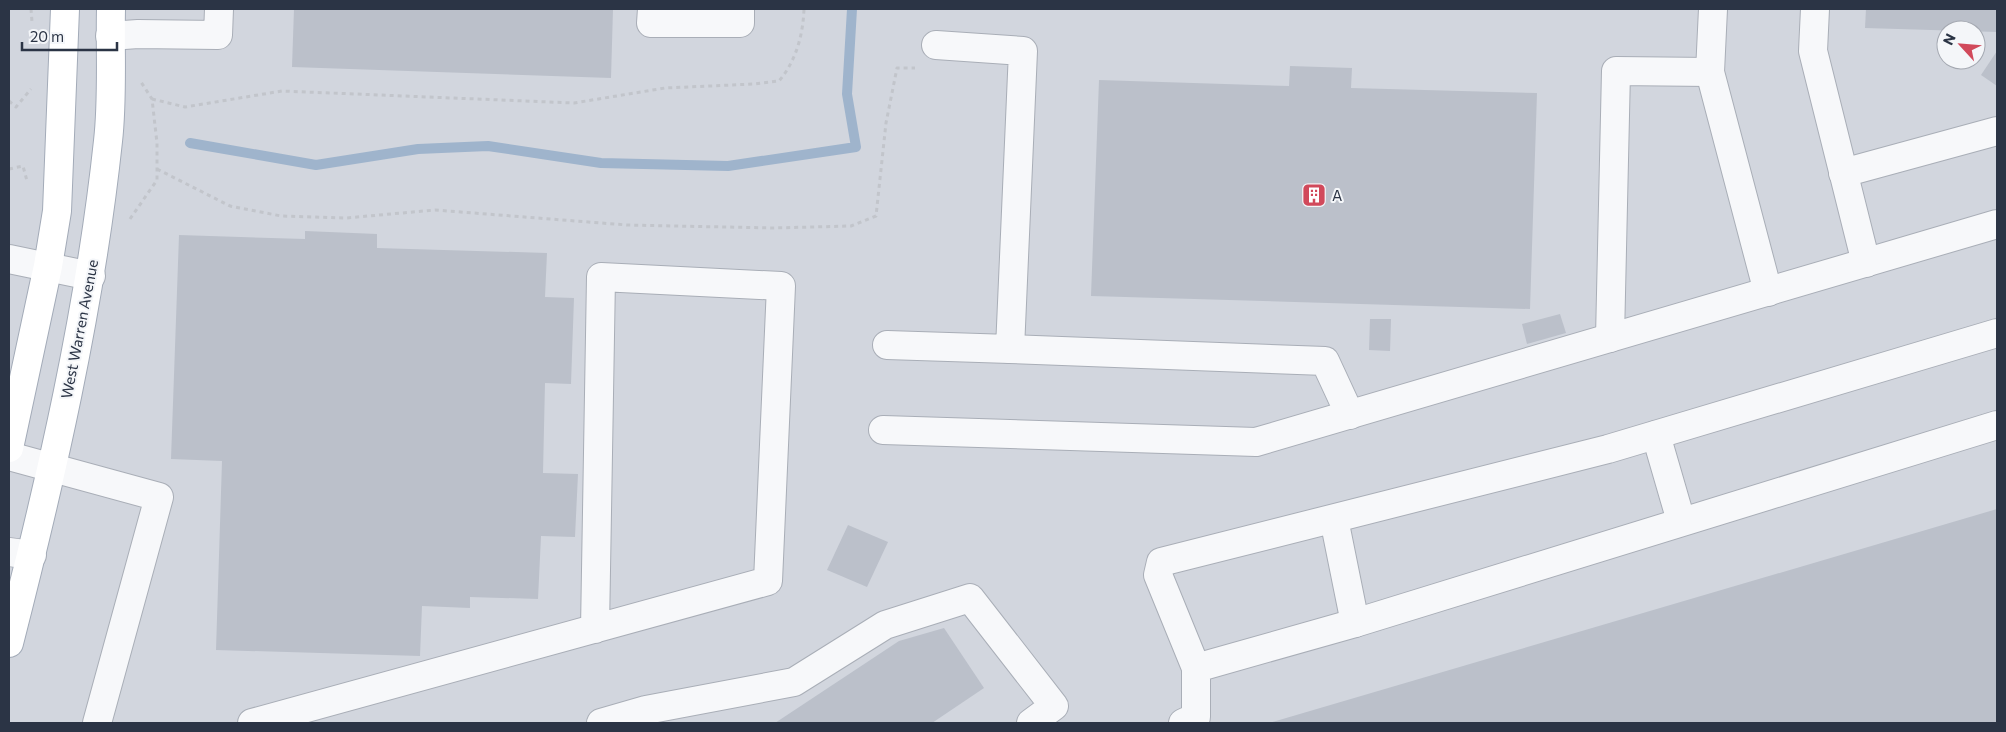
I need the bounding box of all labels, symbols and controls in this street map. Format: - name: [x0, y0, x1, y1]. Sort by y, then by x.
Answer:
- scale bar: [22, 20, 118, 52]
- north arrow: [1936, 20, 1986, 70]
- text: 20 m: [30, 27, 64, 45]
- text: N: [1939, 31, 1959, 48]
- building icon: A: [1301, 182, 1327, 208]
- place label: A: [1332, 186, 1342, 204]
- street label: West Warren Avenue: [57, 258, 101, 400]

